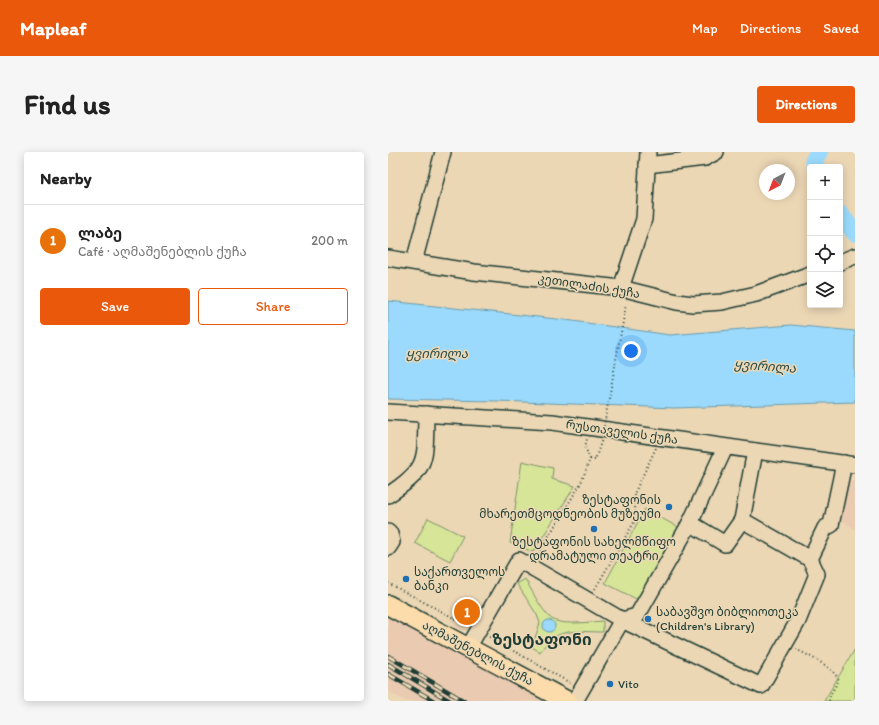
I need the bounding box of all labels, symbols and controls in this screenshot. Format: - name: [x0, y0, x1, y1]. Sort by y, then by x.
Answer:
- text: Mapleaf: [20, 17, 86, 40]
- text: Map: [692, 20, 718, 37]
- text: Directions: [740, 20, 801, 37]
- text: Saved: [823, 20, 859, 37]
- button: Directions: [757, 86, 855, 123]
- text: Find us: [24, 87, 111, 121]
- north arrow: [759, 164, 795, 200]
- map controls: [807, 164, 843, 308]
- button: +: [807, 164, 843, 200]
- text: Nearby: [40, 168, 92, 188]
- button: −: [807, 200, 843, 236]
- text: ლაბე: [78, 224, 122, 242]
- text: 1: [50, 233, 56, 248]
- text: 200 m: [311, 233, 348, 248]
- button: locate: [807, 236, 843, 272]
- text: Café · აღმაშენებლის ქუჩა: [78, 244, 247, 259]
- street label: კეთილაძის ქუჩა: [537, 271, 641, 302]
- button: layers: [807, 272, 843, 308]
- button: Save: [40, 288, 190, 325]
- button: Share: [198, 288, 348, 325]
- your location: [621, 341, 641, 361]
- water label: ყვირილა: [406, 346, 469, 362]
- water label: ყვირილა: [734, 356, 797, 377]
- street label: რუსთაველის ქუჩა: [565, 417, 679, 448]
- place label: ზესტაფონის მხარეთმცოდნეობის მუზეუმი: [479, 493, 661, 522]
- marker: ზესტაფონის მხარეთმცოდნეობის მუზეუმი: [664, 502, 674, 512]
- marker: ზესტაფონის სახელმწიფო დრამატული თეატრი: [589, 524, 599, 534]
- place label: ზესტაფონის სახელმწიფო დრამატული თეატრი: [512, 535, 676, 564]
- place label: საქართველოს ბანკი: [414, 565, 505, 593]
- marker: საქართველოს ბანკი: [401, 574, 411, 584]
- pin: 1: [454, 597, 480, 627]
- place label: საბავშვო ბიბლიოთეკა (Children's Library): [656, 605, 798, 633]
- marker: საბავშვო ბიბლიოთეკა (Children's Library): [643, 614, 653, 624]
- street label: აღმაშენებლის ქუჩა: [420, 618, 536, 689]
- district label: ზესტაფონი: [492, 630, 592, 649]
- place label: Vito: [618, 677, 639, 691]
- marker: Vito: [605, 679, 615, 689]

